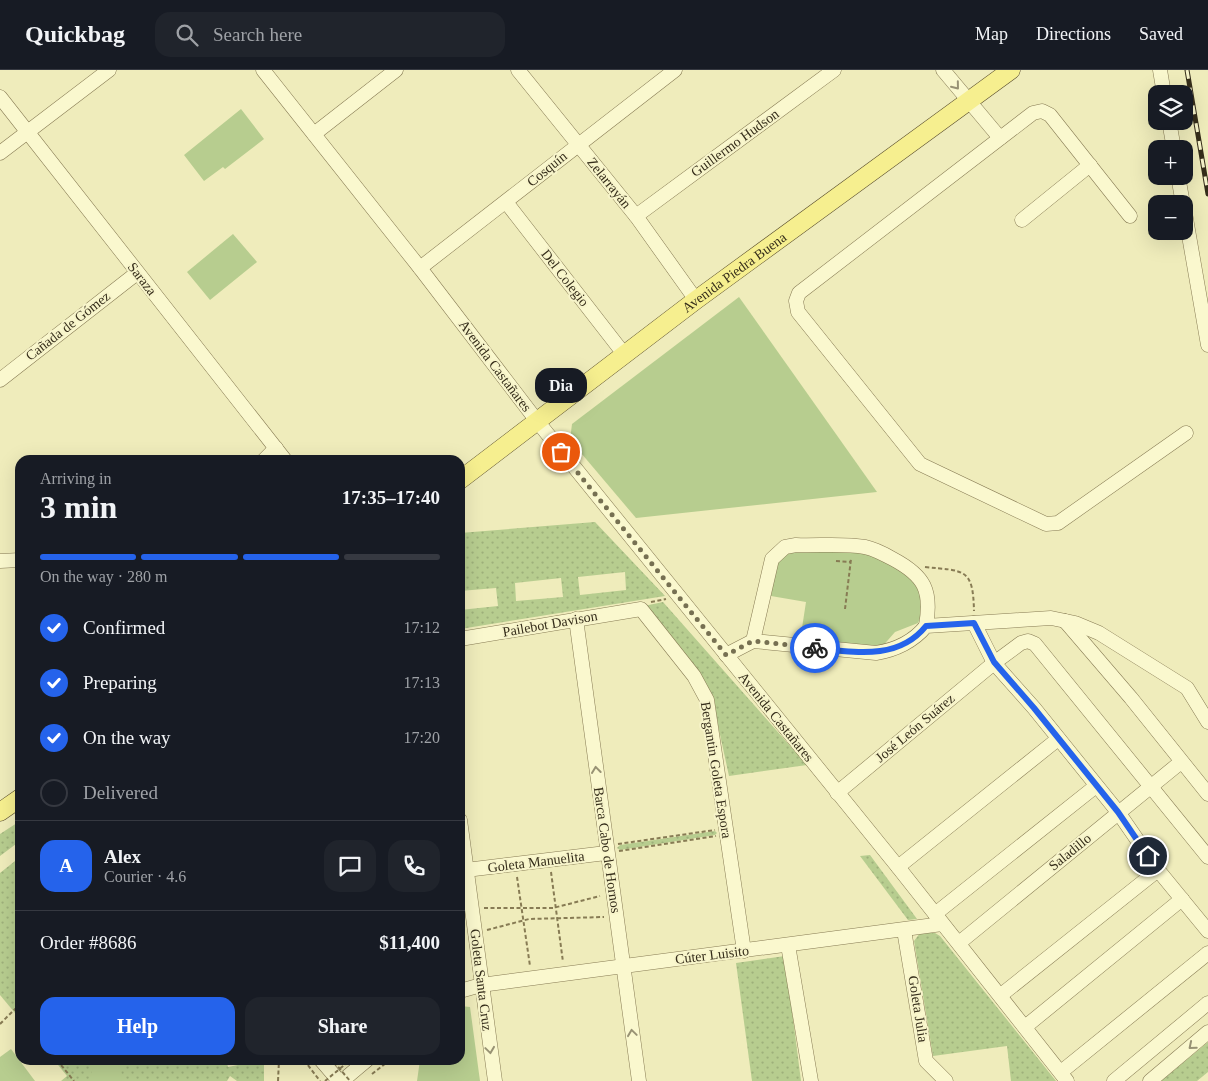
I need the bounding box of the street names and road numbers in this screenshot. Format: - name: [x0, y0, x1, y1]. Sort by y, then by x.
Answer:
- street label: Guillermo Hudson: [688, 106, 782, 180]
- street label: Cosquín: [524, 148, 570, 190]
- street label: Zelarrayán: [584, 155, 634, 211]
- street label: Avenida Piedra Buena: [679, 229, 790, 315]
- street label: Del Colegio: [538, 247, 592, 309]
- street label: Saraza: [125, 260, 160, 299]
- street label: Cañada de Gómez: [23, 288, 113, 364]
- street label: Avenida Castañares: [456, 317, 534, 415]
- street label: Pailebot Davison: [501, 608, 599, 640]
- street label: Avenida Castañares: [735, 669, 817, 765]
- street label: José León Suárez: [873, 691, 957, 765]
- street label: Bergantin Goleta Espora: [698, 701, 734, 840]
- street label: Barca Cabo de Hornos: [591, 786, 623, 914]
- street label: Saladillo: [1046, 831, 1094, 873]
- street label: Goleta Manuelita: [487, 849, 586, 875]
- street label: Goleta Santa Cruz: [467, 928, 495, 1032]
- street label: Cúter Luisito: [674, 943, 750, 967]
- street label: Goleta Julia: [905, 975, 931, 1044]

